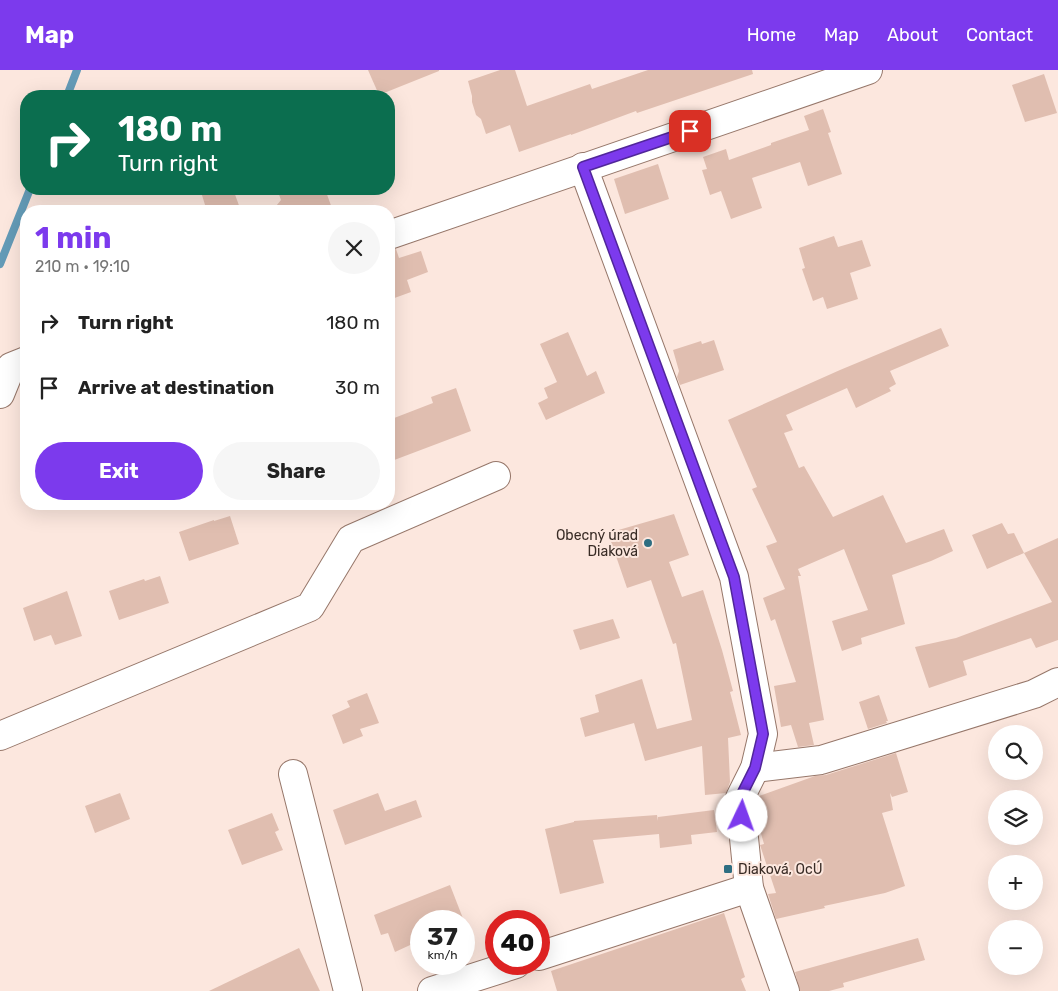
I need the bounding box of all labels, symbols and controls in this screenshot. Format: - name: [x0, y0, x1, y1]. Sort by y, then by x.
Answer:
- text: Map: [25, 21, 74, 49]
- text: Home: [747, 24, 796, 46]
- text: Map: [824, 24, 859, 46]
- text: About: [887, 24, 938, 46]
- text: Contact: [966, 24, 1033, 46]
- text: 180 m: [118, 108, 222, 150]
- icon: right: [35, 110, 100, 175]
- pin: [669, 110, 711, 152]
- icon: arrive: [676, 117, 704, 145]
- text: Turn right: [118, 150, 218, 177]
- text: 1 min: [35, 220, 112, 256]
- button: close: [328, 222, 380, 274]
- text: 210 m · 19:10: [35, 257, 130, 276]
- icon: right: [35, 309, 63, 337]
- text: Turn right: [78, 311, 173, 334]
- text: 180 m: [326, 311, 380, 334]
- icon: arrive: [35, 374, 63, 402]
- text: Arrive at destination: [78, 376, 274, 399]
- text: 30 m: [335, 376, 380, 399]
- button: Exit: [35, 442, 203, 500]
- button: Share: [213, 442, 380, 500]
- place label: Obecný úrad Diaková: [556, 527, 638, 560]
- marker: Obecný úrad Diaková: [642, 537, 654, 549]
- map controls: [988, 725, 1043, 975]
- button: search: [988, 725, 1043, 780]
- position arrow: [715, 789, 767, 841]
- button: layers: [988, 790, 1043, 845]
- button: +: [988, 855, 1043, 910]
- place label: Diaková, OcÚ: [738, 860, 823, 878]
- marker: Diaková, OcÚ: [722, 863, 734, 875]
- speed limit sign: 40: [485, 910, 550, 975]
- button: −: [988, 920, 1043, 975]
- text: 37: [427, 922, 458, 951]
- text: km/h: [428, 948, 457, 962]

